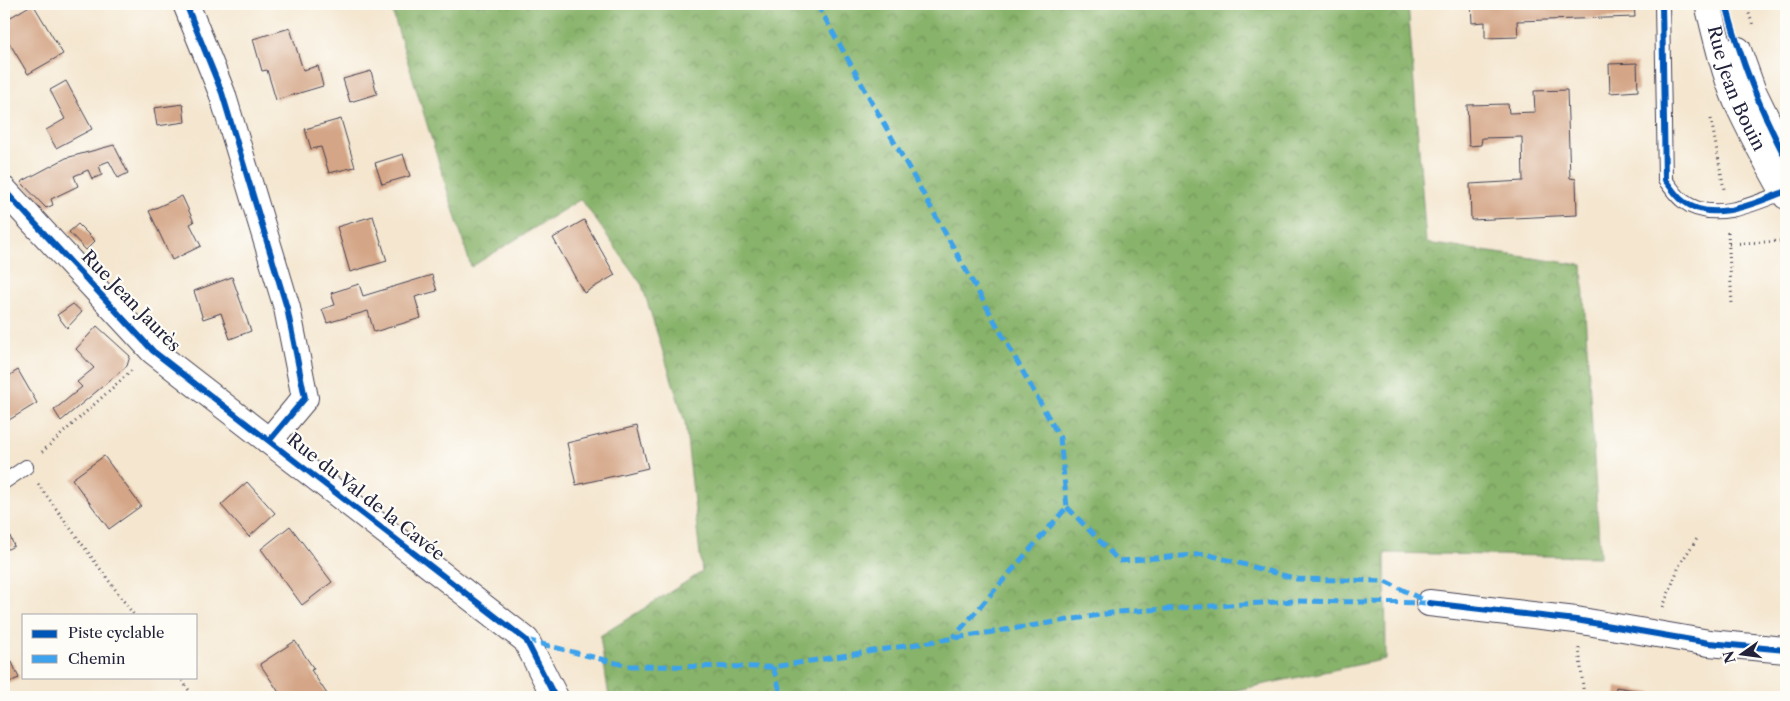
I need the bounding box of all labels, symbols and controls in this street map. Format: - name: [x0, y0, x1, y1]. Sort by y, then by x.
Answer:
- street label: Rue Jean Bouin: [1703, 23, 1770, 155]
- street label: Rue Jean Jaurès: [77, 246, 185, 356]
- street label: Rue du Val de la Cavée: [283, 429, 449, 565]
- legend: [22, 614, 198, 678]
- text: Piste cyclable: [68, 623, 164, 642]
- north arrow: [1718, 628, 1768, 678]
- text: Chemin: [68, 649, 126, 668]
- text: N: [1719, 649, 1740, 665]

